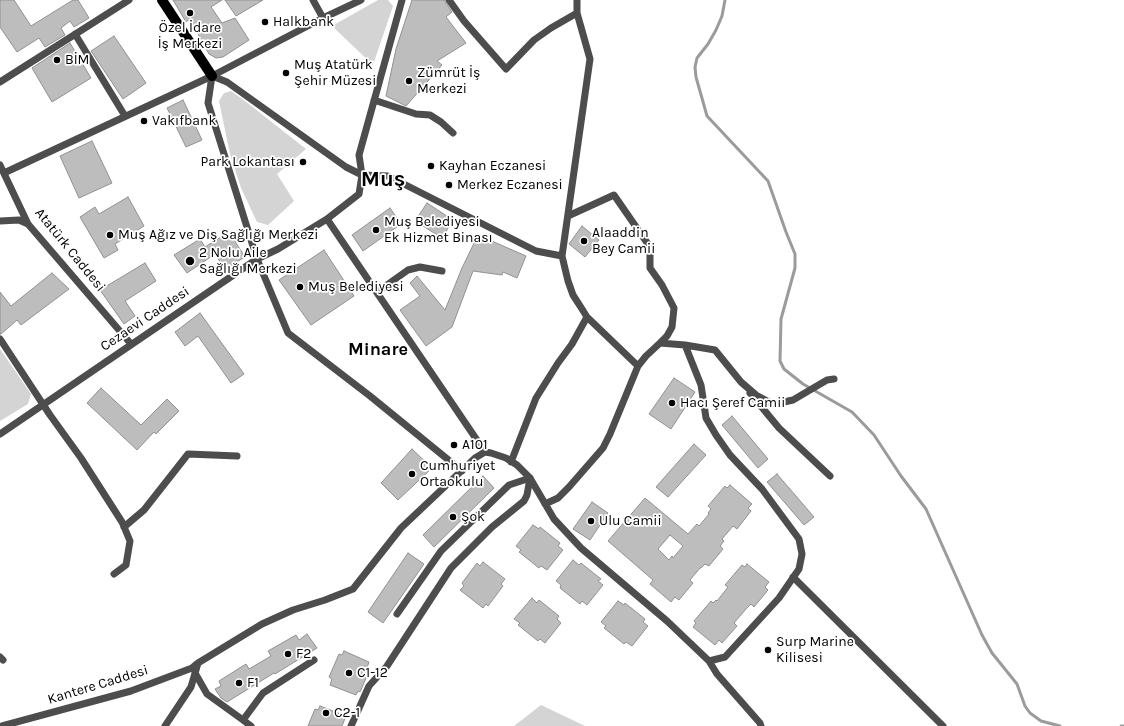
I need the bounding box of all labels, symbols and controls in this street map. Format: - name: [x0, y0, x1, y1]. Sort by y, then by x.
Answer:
- marker: Özel İdare İş Merkezi: [185, 8, 195, 18]
- place label: Halkbank: [273, 14, 334, 30]
- marker: Halkbank: [260, 17, 270, 27]
- place label: Özel İdare İş Merkezi: [158, 20, 222, 52]
- place label: BİM: [65, 52, 89, 68]
- marker: BİM: [52, 55, 62, 65]
- place label: Muş Atatürk Şehir Müzesi: [294, 57, 376, 90]
- place label: Zümrüt İş Merkezi: [417, 65, 480, 98]
- marker: Muş Atatürk Şehir Müzesi: [281, 68, 291, 78]
- marker: Zümrüt İş Merkezi: [404, 76, 414, 86]
- place label: Vakıfbank: [152, 113, 216, 129]
- marker: Vakıfbank: [139, 116, 149, 126]
- place label: Park Lokantası: [201, 154, 295, 170]
- marker: Park Lokantası: [298, 157, 308, 167]
- place label: Kayhan Eczanesi: [439, 158, 546, 174]
- marker: Kayhan Eczanesi: [426, 161, 436, 171]
- district label: Muş: [361, 167, 405, 193]
- place label: Merkez Eczanesi: [457, 177, 563, 193]
- marker: Merkez Eczanesi: [444, 180, 454, 190]
- street label: Atatürk Caddesi: [31, 205, 109, 295]
- place label: Muş Belediyesi Ek Hizmet Binası: [384, 214, 493, 246]
- marker: Muş Belediyesi Ek Hizmet Binası: [371, 225, 381, 235]
- place label: Alaaddin Bey Camii: [592, 225, 655, 258]
- place label: Muş Ağız ve Diş Sağlığı Merkezi: [118, 227, 318, 243]
- marker: Muş Ağız ve Diş Sağlığı Merkezi: [105, 230, 115, 240]
- marker: Alaaddin Bey Camii: [579, 236, 589, 246]
- place label: 2 Nolu Aile Sağlığı Merkezi: [199, 245, 297, 278]
- marker: 2 Nolu Aile Sağlığı Merkezi: [184, 255, 196, 267]
- place label: Muş Belediyesi: [308, 279, 404, 295]
- marker: Muş Belediyesi: [295, 282, 305, 292]
- street label: Cezaevi Caddesi: [97, 283, 193, 355]
- district label: Minare: [348, 339, 408, 361]
- place label: Hacı Şeref Camii: [680, 395, 786, 411]
- marker: Hacı Şeref Camii: [667, 398, 677, 408]
- place label: A101: [462, 437, 488, 453]
- marker: A101: [449, 440, 459, 450]
- place label: Cumhuriyet Ortaokulu: [420, 458, 495, 490]
- marker: Cumhuriyet Ortaokulu: [407, 469, 417, 479]
- place label: Şok: [461, 509, 485, 525]
- marker: Şok: [448, 512, 458, 522]
- place label: Ulu Camii: [599, 513, 662, 529]
- marker: Ulu Camii: [586, 516, 596, 526]
- place label: Surp Marine Kilisesi: [776, 634, 854, 666]
- marker: Surp Marine Kilisesi: [763, 645, 773, 655]
- place label: F2: [296, 646, 311, 662]
- marker: F2: [283, 649, 293, 659]
- street label: Kantere Caddesi: [46, 662, 150, 708]
- place label: C1-12: [357, 665, 388, 681]
- marker: C1-12: [344, 668, 354, 678]
- place label: F1: [247, 675, 259, 691]
- marker: F1: [234, 678, 244, 688]
- place label: C2-1: [334, 705, 360, 721]
- marker: C2-1: [321, 708, 331, 718]

